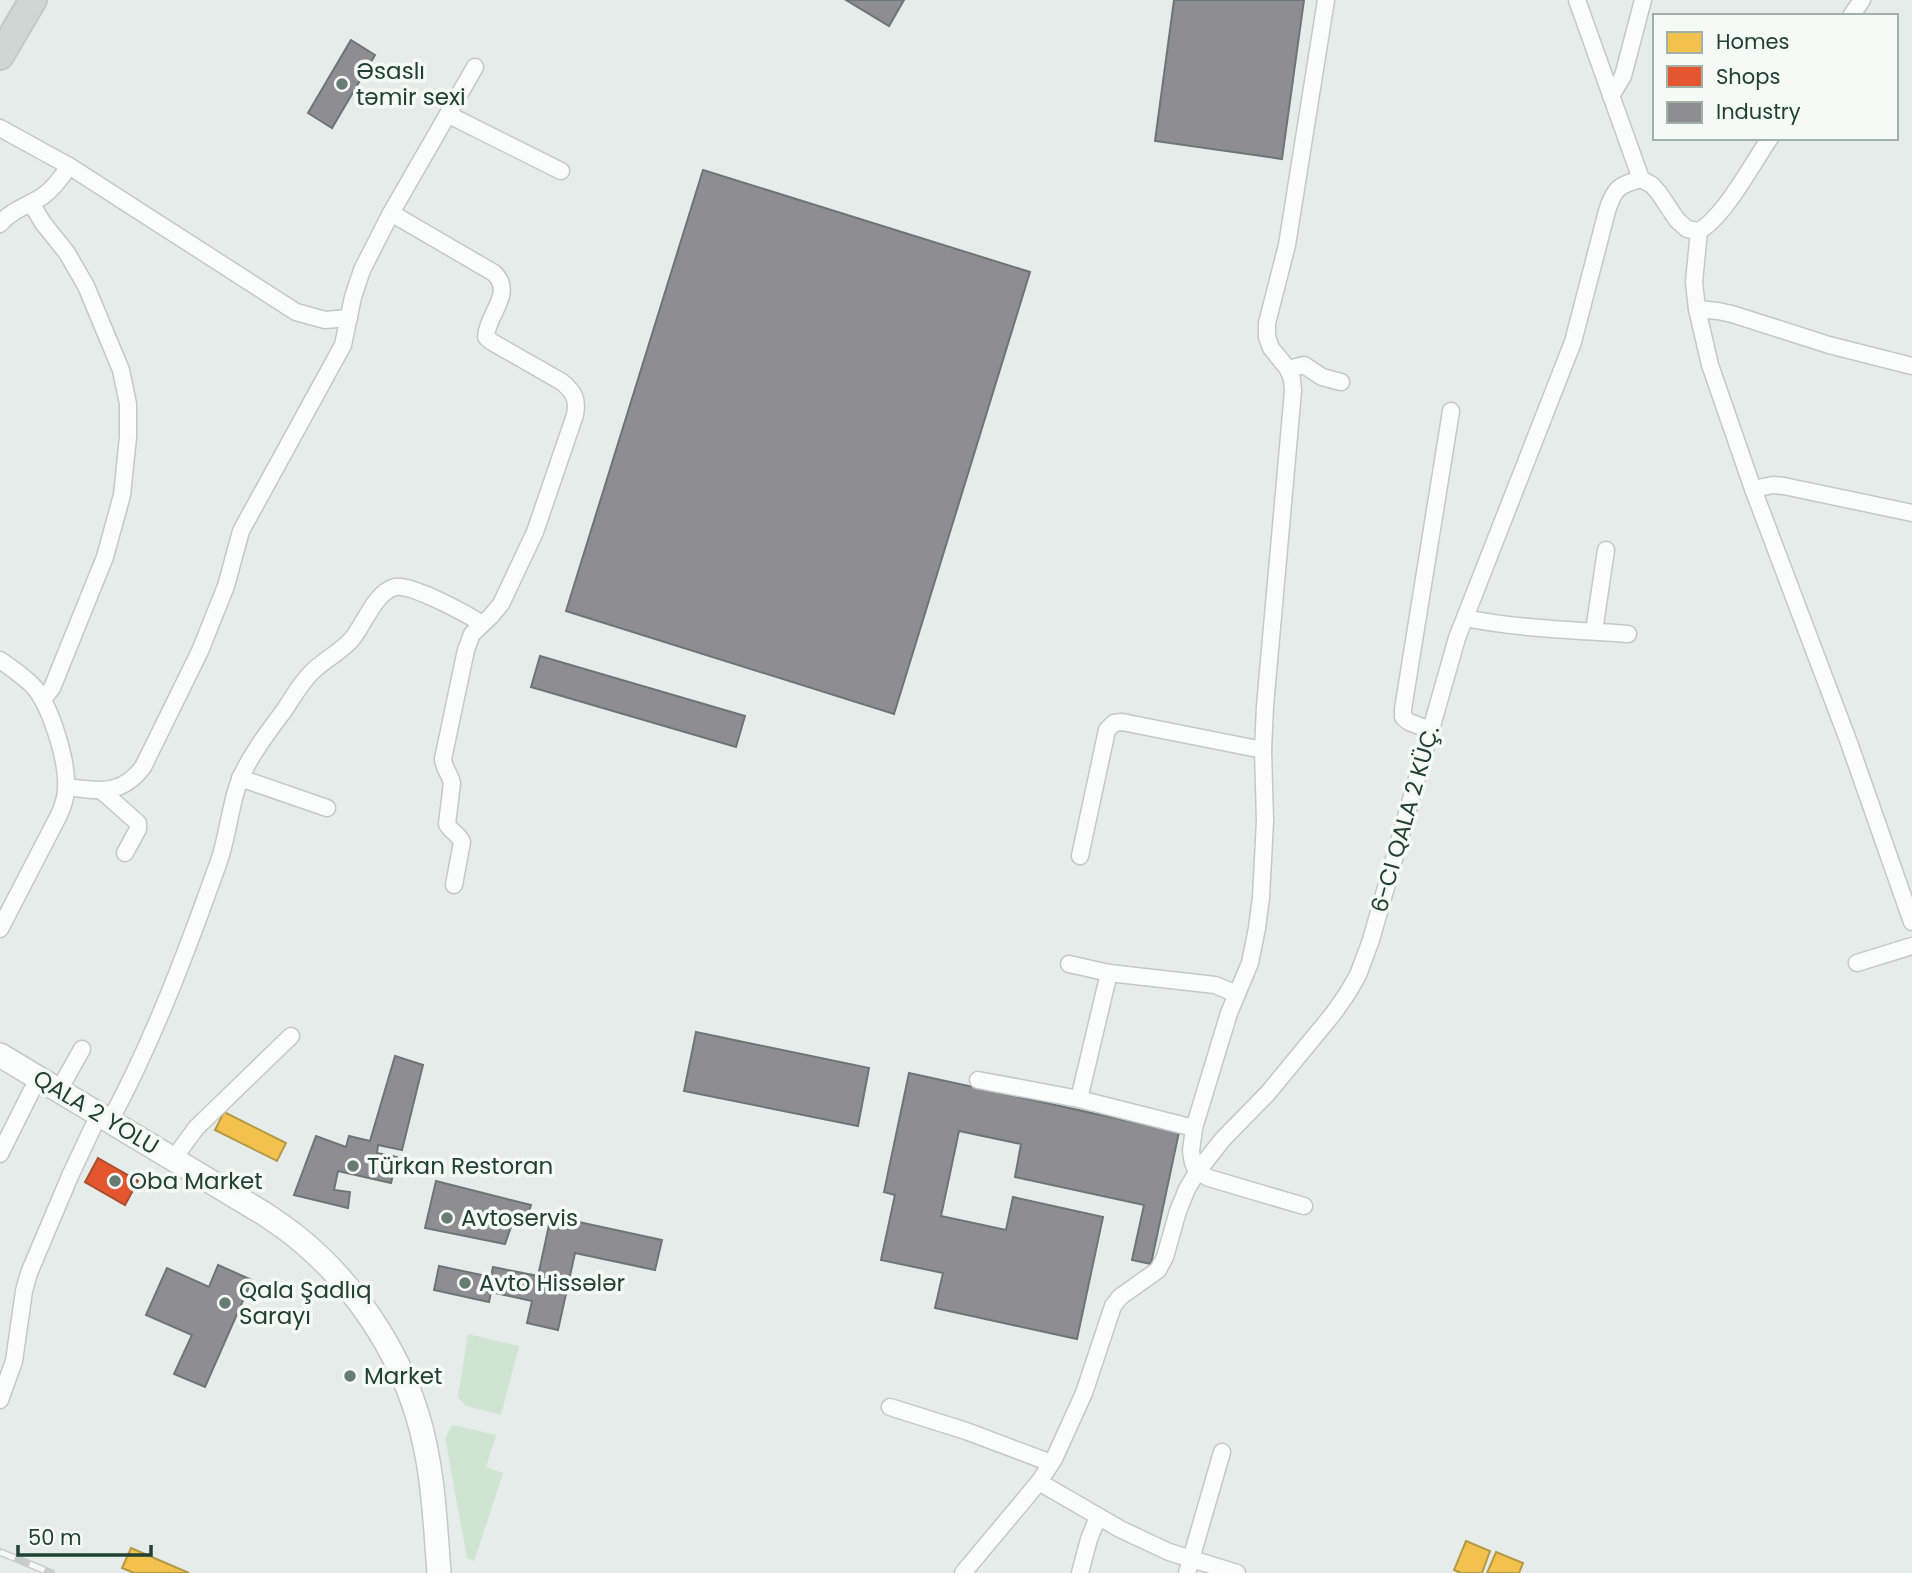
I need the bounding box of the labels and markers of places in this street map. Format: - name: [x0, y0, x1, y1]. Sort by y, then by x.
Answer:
- place label: Əsaslı təmir sexi: [356, 55, 466, 113]
- marker: Əsaslı təmir sexi: [334, 76, 350, 92]
- place label: Türkan Restoran: [367, 1150, 553, 1182]
- marker: Türkan Restoran: [345, 1158, 361, 1174]
- place label: Oba Market: [129, 1165, 263, 1197]
- marker: Oba Market: [107, 1173, 123, 1189]
- place label: Avtoservis: [461, 1202, 578, 1234]
- marker: Avtoservis: [439, 1210, 455, 1226]
- place label: Avto Hissələr: [479, 1267, 625, 1299]
- place label: Qala Şadlıq Sarayı: [239, 1274, 371, 1332]
- marker: Avto Hissələr: [457, 1275, 473, 1291]
- marker: Qala Şadlıq Sarayı: [217, 1295, 233, 1311]
- place label: Market: [364, 1360, 442, 1392]
- marker: Market: [342, 1368, 358, 1384]

